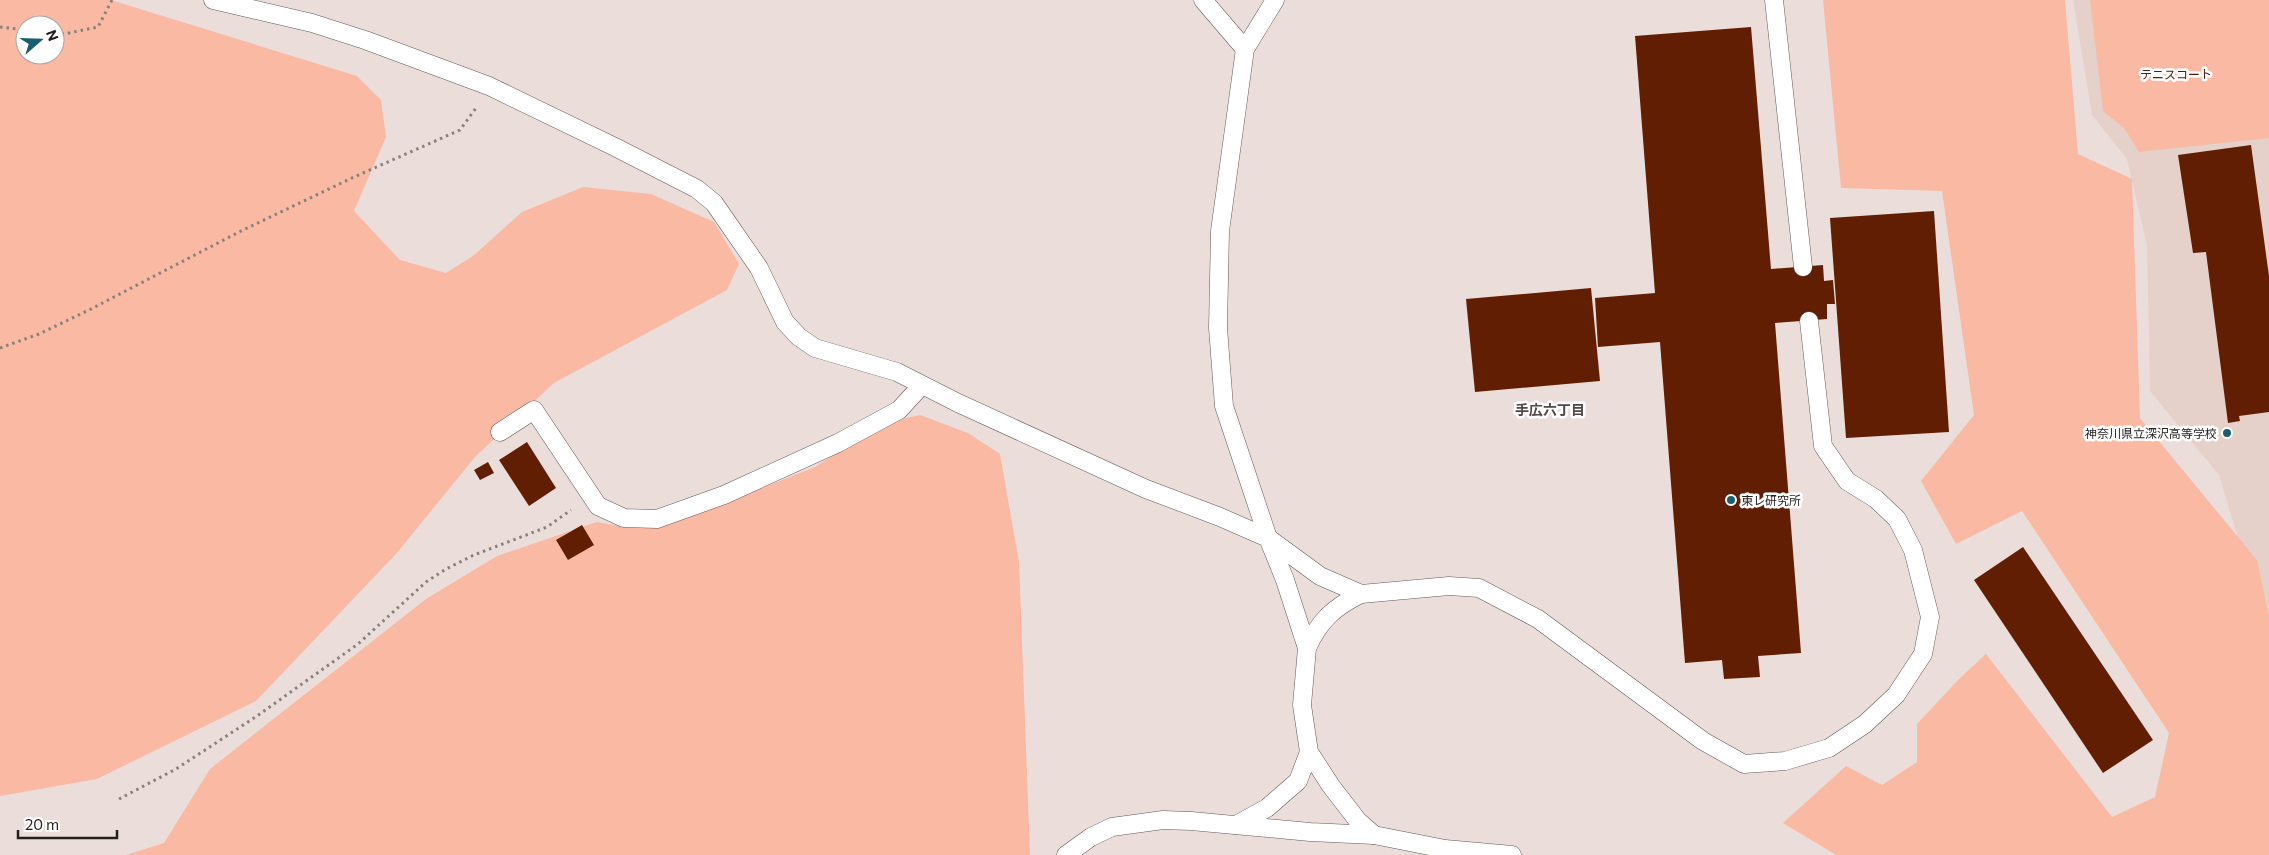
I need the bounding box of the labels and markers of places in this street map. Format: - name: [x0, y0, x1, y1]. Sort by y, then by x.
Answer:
- place label: 神奈川県立深沢高等学校: [2085, 426, 2217, 440]
- marker: 神奈川県立深沢高等学校: [2221, 427, 2233, 439]
- place label: 東レ研究所: [1741, 493, 1801, 507]
- marker: 東レ研究所: [1725, 494, 1737, 506]

